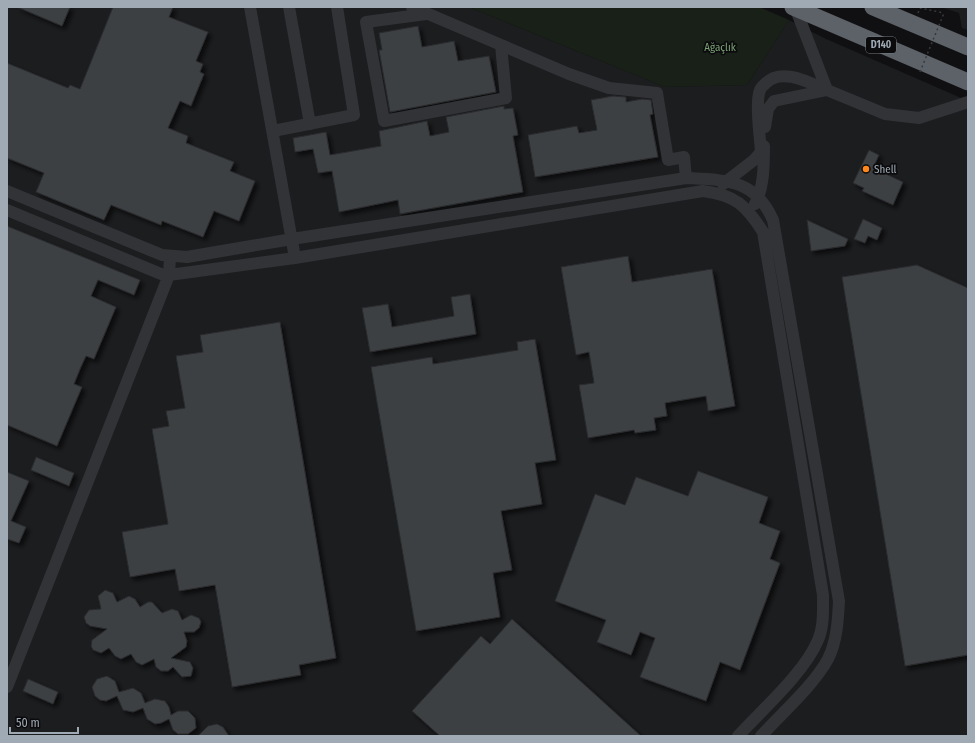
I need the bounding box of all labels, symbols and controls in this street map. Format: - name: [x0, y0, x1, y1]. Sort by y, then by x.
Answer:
- road number: D140: [866, 37, 896, 53]
- park label: Ağaçlık: [704, 41, 737, 54]
- place label: Shell: [874, 163, 897, 176]
- marker: Shell: [861, 164, 871, 174]
- scale bar: [10, 709, 78, 735]
- text: 50 m: [16, 716, 40, 730]

